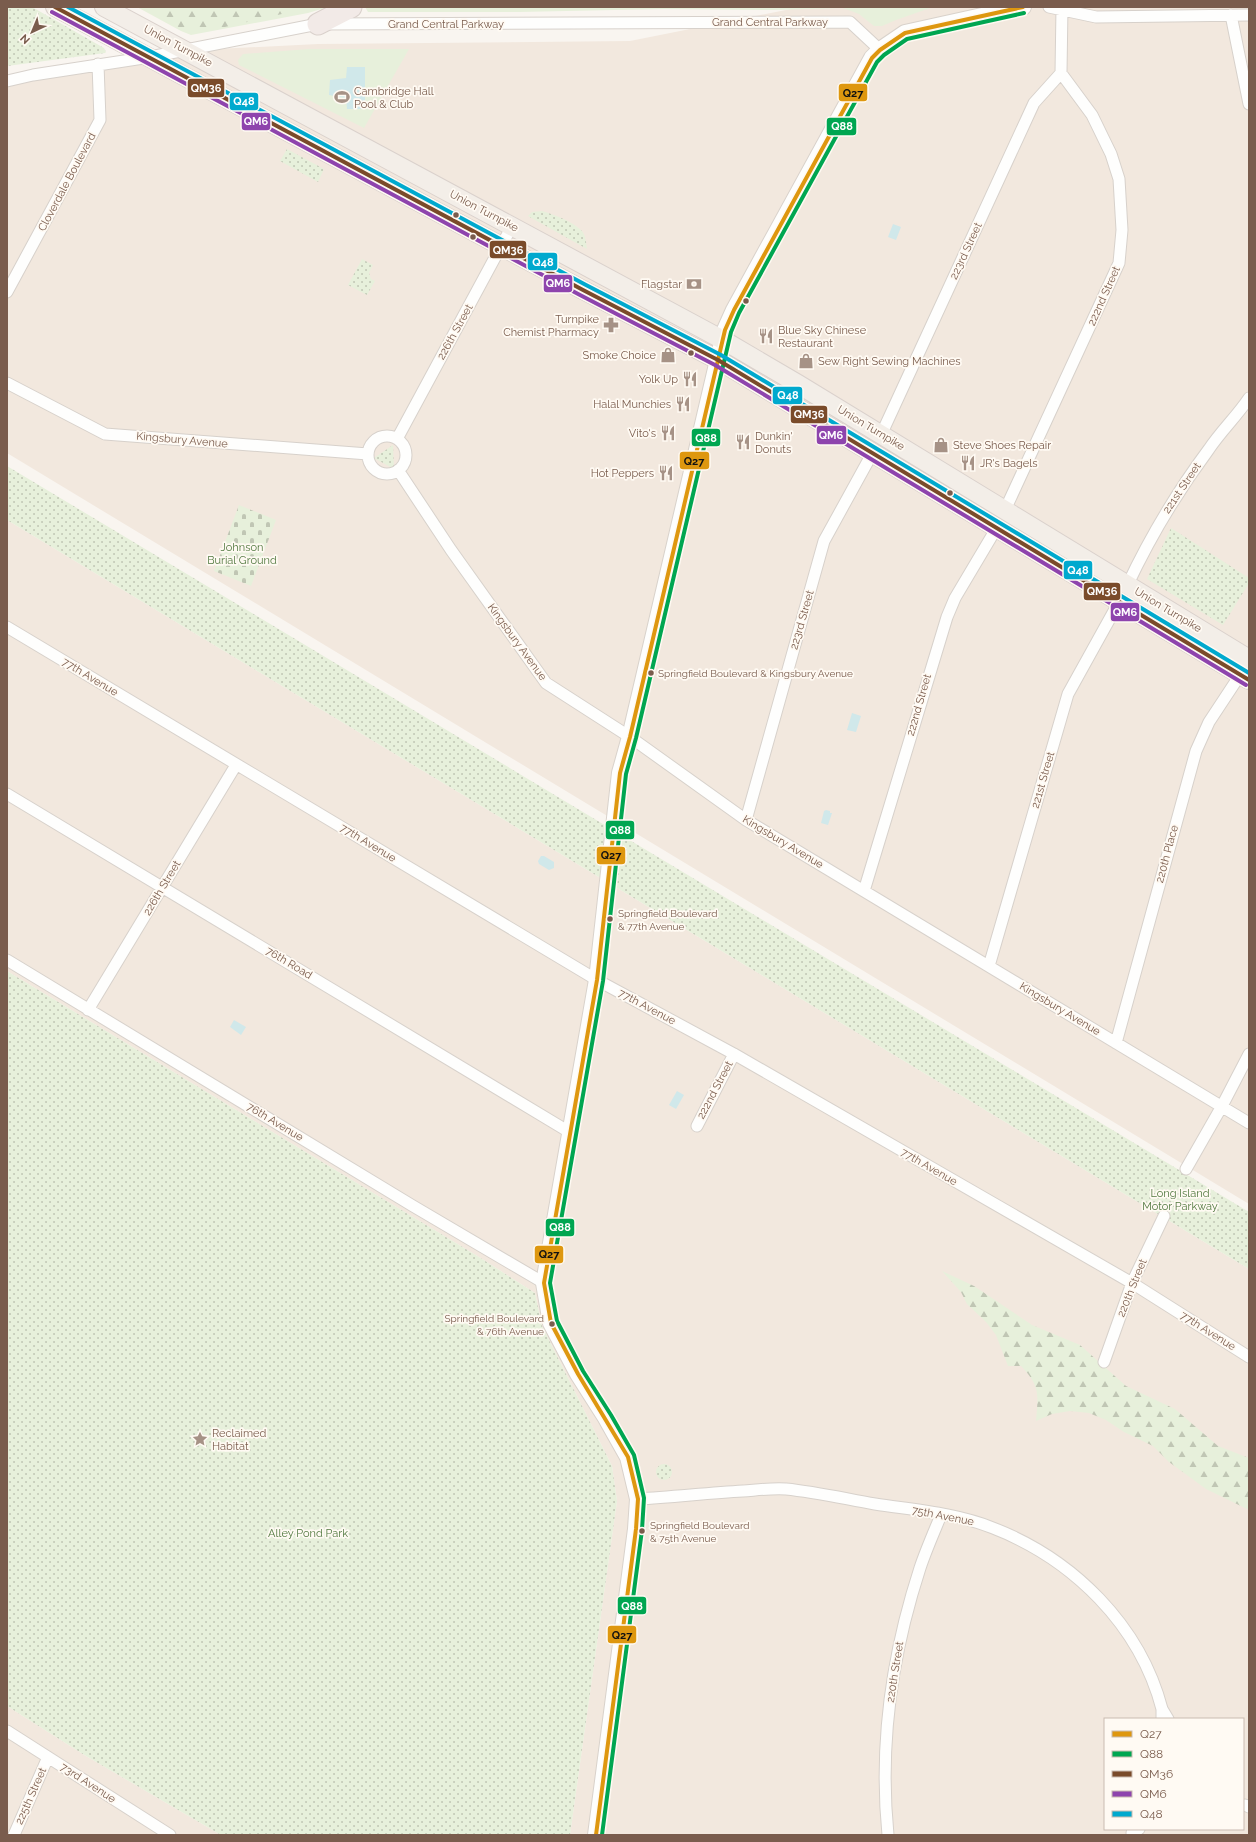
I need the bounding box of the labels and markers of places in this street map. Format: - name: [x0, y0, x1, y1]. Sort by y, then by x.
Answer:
- place label: Cambridge Hall Pool & Club: [354, 85, 434, 111]
- sports icon: Cambridge Hall Pool & Club: [333, 88, 351, 106]
- unlabelled marker: [451, 210, 461, 220]
- unlabelled marker: [468, 232, 478, 242]
- bank icon: Flagstar: [685, 275, 703, 293]
- place label: Flagstar: [641, 278, 682, 291]
- unlabelled marker: [741, 296, 751, 306]
- place label: Turnpike Chemist Pharmacy: [503, 313, 600, 339]
- pharmacy icon: Turnpike Chemist Pharmacy: [602, 316, 620, 334]
- place label: Blue Sky Chinese Restaurant: [778, 324, 867, 350]
- restaurant icon: Blue Sky Chinese Restaurant: [757, 327, 775, 345]
- shop icon: Smoke Choice: [659, 346, 677, 364]
- unlabelled marker: [686, 348, 696, 358]
- place label: Smoke Choice: [583, 349, 657, 362]
- shop icon: Sew Right Sewing Machines: [797, 352, 815, 370]
- place label: Sew Right Sewing Machines: [818, 355, 961, 368]
- restaurant icon: Yolk Up: [681, 370, 699, 388]
- place label: Yolk Up: [639, 373, 678, 386]
- restaurant icon: Halal Munchies: [674, 395, 692, 413]
- place label: Halal Munchies: [593, 398, 671, 411]
- restaurant icon: Vito's: [659, 424, 677, 442]
- place label: Vito's: [629, 427, 656, 440]
- place label: Dunkin' Donuts: [755, 430, 793, 456]
- restaurant icon: Dunkin' Donuts: [734, 433, 752, 451]
- shop icon: Steve Shoes Repair: [932, 436, 950, 454]
- place label: Steve Shoes Repair: [953, 439, 1051, 452]
- restaurant icon: JR's Bagels: [959, 454, 977, 472]
- place label: JR's Bagels: [980, 457, 1038, 470]
- restaurant icon: Hot Peppers: [657, 464, 675, 482]
- place label: Hot Peppers: [591, 467, 654, 480]
- unlabelled marker: [945, 488, 955, 498]
- marker: Springfield Boulevard & Kingsbury Avenue: [646, 668, 656, 678]
- place label: Springfield Boulevard & Kingsbury Avenue: [658, 668, 853, 679]
- place label: Springfield Boulevard & 77th Avenue: [618, 908, 718, 932]
- marker: Springfield Boulevard & 77th Avenue: [605, 914, 615, 924]
- place label: Springfield Boulevard & 76th Avenue: [444, 1313, 544, 1337]
- marker: Springfield Boulevard & 76th Avenue: [547, 1319, 557, 1329]
- place label: Reclaimed Habitat: [212, 1427, 266, 1453]
- place icon: Reclaimed Habitat: [191, 1430, 209, 1448]
- place label: Springfield Boulevard & 75th Avenue: [650, 1520, 750, 1544]
- marker: Springfield Boulevard & 75th Avenue: [637, 1526, 647, 1536]

